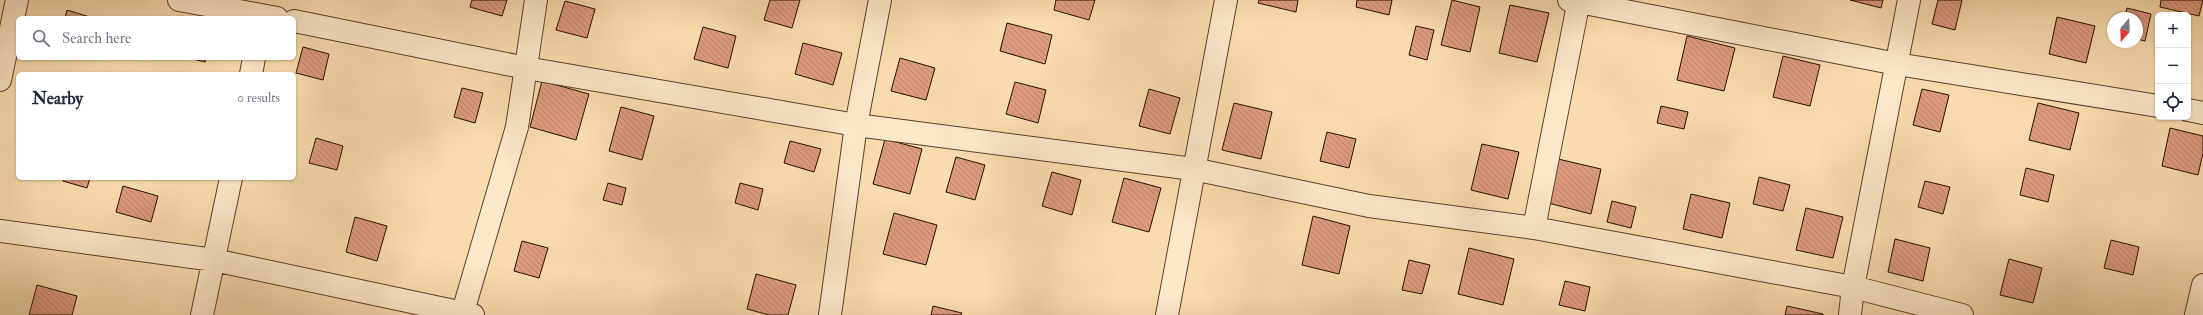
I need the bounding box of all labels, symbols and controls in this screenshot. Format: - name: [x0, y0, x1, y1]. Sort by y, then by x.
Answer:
- north arrow: [2107, 12, 2143, 48]
- map controls: [2155, 12, 2191, 120]
- button: +: [2155, 12, 2191, 48]
- search box: [16, 16, 296, 60]
- icon: search: [30, 27, 52, 49]
- text: Search here: [62, 29, 131, 48]
- button: −: [2155, 48, 2191, 84]
- button: locate: [2155, 84, 2191, 120]
- text: Nearby: [32, 88, 83, 109]
- text: 0 results: [237, 90, 280, 106]

